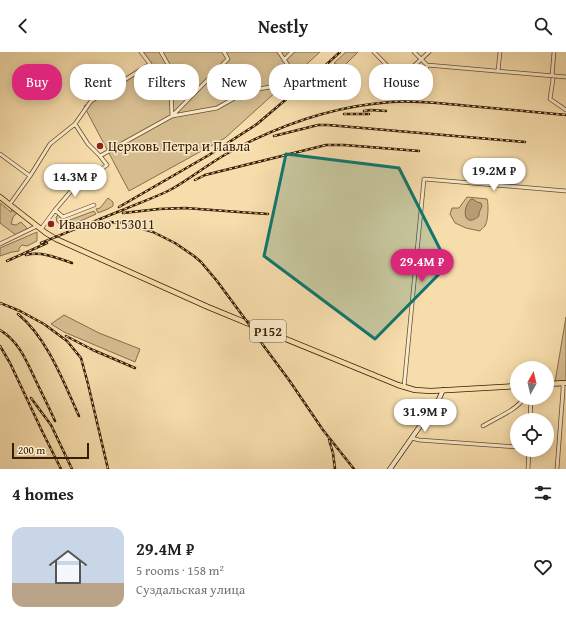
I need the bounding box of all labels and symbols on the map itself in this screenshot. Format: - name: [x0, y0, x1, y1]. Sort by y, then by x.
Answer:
- place label: Церковь Петра и Павла: [108, 136, 250, 156]
- marker: Церковь Петра и Павла: [95, 141, 105, 151]
- pin: 19.2M ₽: [457, 158, 531, 192]
- pin: 14.3M ₽: [38, 164, 112, 198]
- place label: Иваново 153011: [59, 214, 155, 234]
- marker: Иваново 153011: [46, 219, 56, 229]
- pin: 29.4M ₽: [385, 249, 459, 283]
- road number: Р152: [250, 320, 286, 342]
- north arrow: [510, 361, 554, 405]
- pin: 31.9M ₽: [388, 399, 462, 433]
- scale bar: [12, 441, 89, 460]

